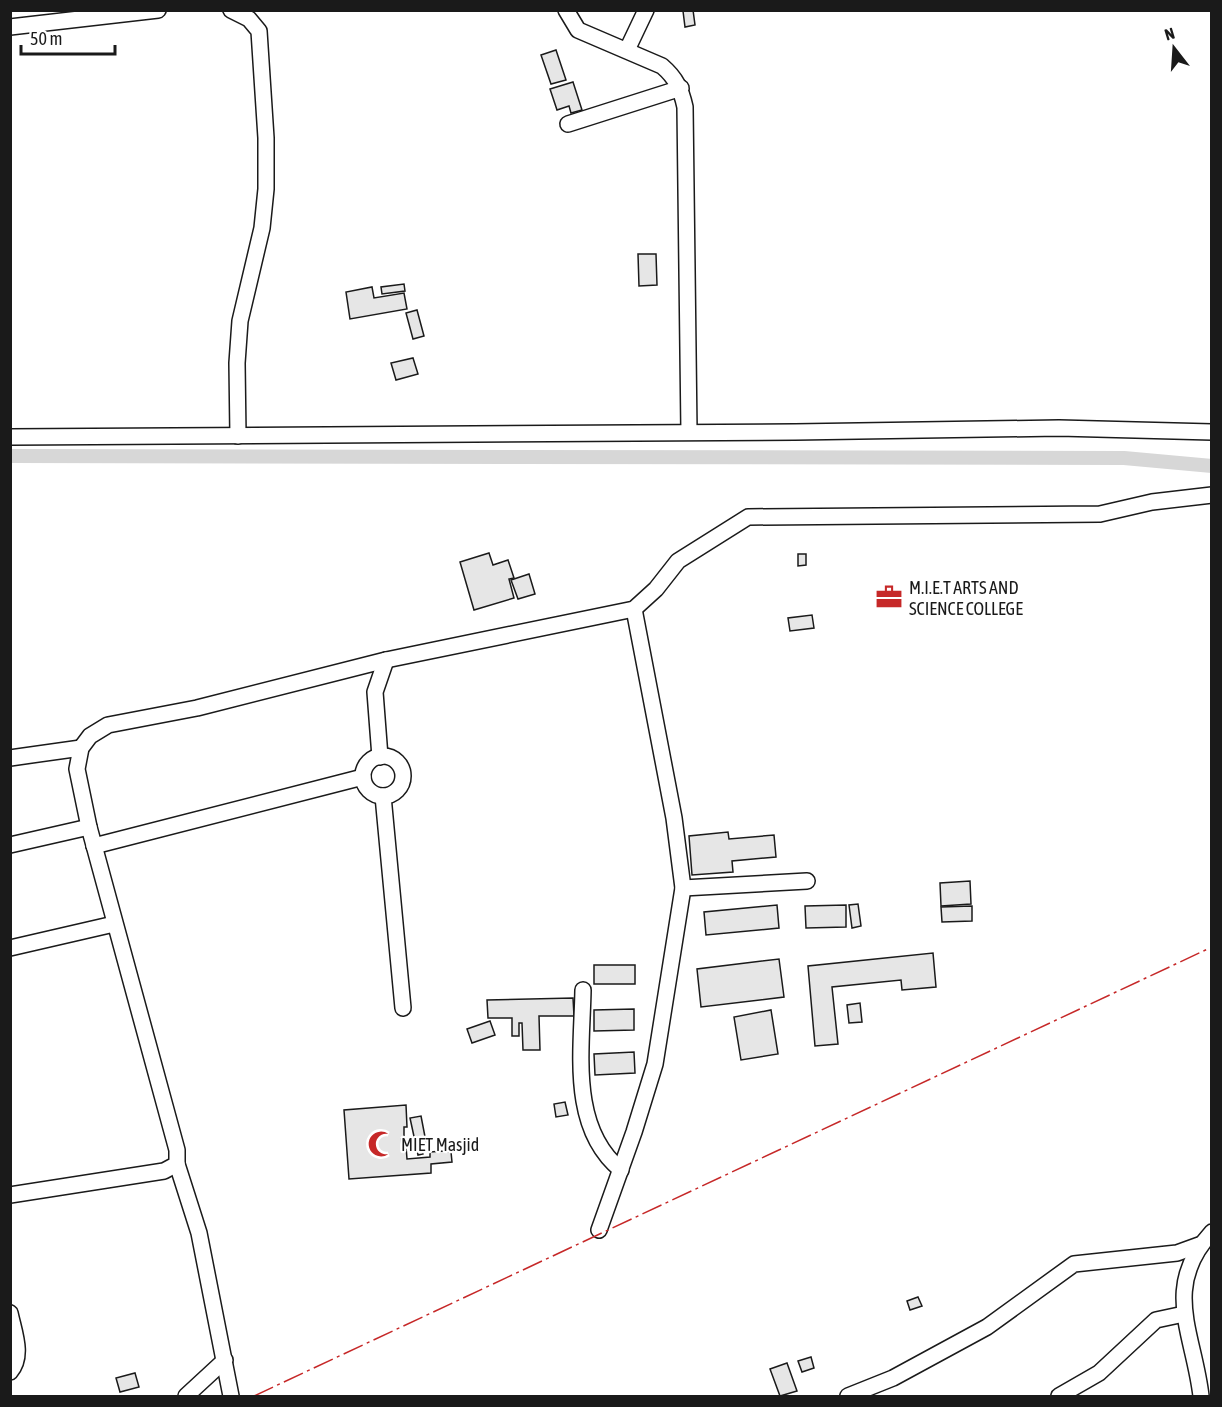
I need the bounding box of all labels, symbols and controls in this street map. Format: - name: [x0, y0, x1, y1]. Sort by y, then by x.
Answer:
- scale bar: [21, 18, 116, 56]
- north arrow: [1144, 18, 1204, 78]
- text: N: [1162, 24, 1177, 44]
- text: 50 m: [30, 28, 62, 49]
- place label: M.I.E.T ARTS AND SCIENCE COLLEGE: [909, 577, 1023, 619]
- office icon: M.I.E.T ARTS AND SCIENCE COLLEGE: [874, 582, 904, 612]
- mosque icon: MIET Masjid: [366, 1129, 396, 1159]
- place label: MIET Masjid: [401, 1134, 479, 1155]

